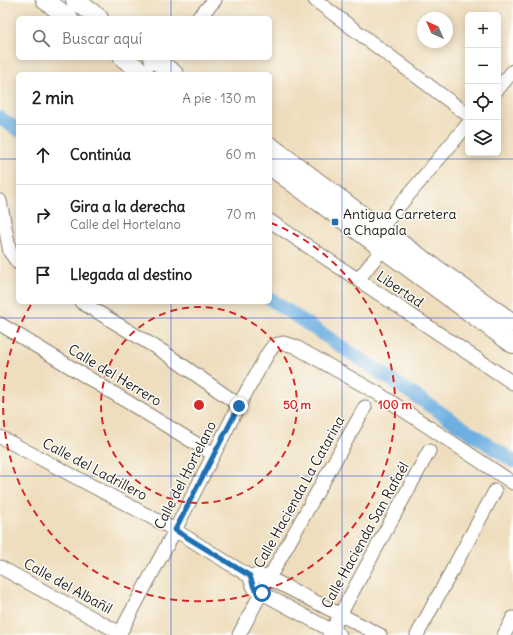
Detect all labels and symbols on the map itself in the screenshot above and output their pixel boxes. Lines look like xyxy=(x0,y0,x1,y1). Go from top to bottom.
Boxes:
north arrow xyxy=(417,12,453,48)
place label: Antigua Carretera a Chapala xyxy=(343,205,456,239)
marker: Antigua Carretera a Chapala xyxy=(330,217,340,227)
street label: Libertad xyxy=(373,267,427,311)
street label: Calle del Herrero xyxy=(65,340,165,410)
route end xyxy=(230,397,248,415)
text: 50 m xyxy=(283,397,312,412)
text: 100 m xyxy=(378,397,412,412)
centre of rings xyxy=(192,398,206,412)
street label: Calle Hacienda La Catarina xyxy=(250,413,348,571)
street label: Calle del Hortelano xyxy=(150,418,220,532)
street label: Calle del Ladrillero xyxy=(39,434,151,504)
street label: Calle Hacienda San Rafaél xyxy=(317,459,413,611)
street label: Calle del Albañil xyxy=(20,554,116,618)
route start xyxy=(253,584,271,602)

